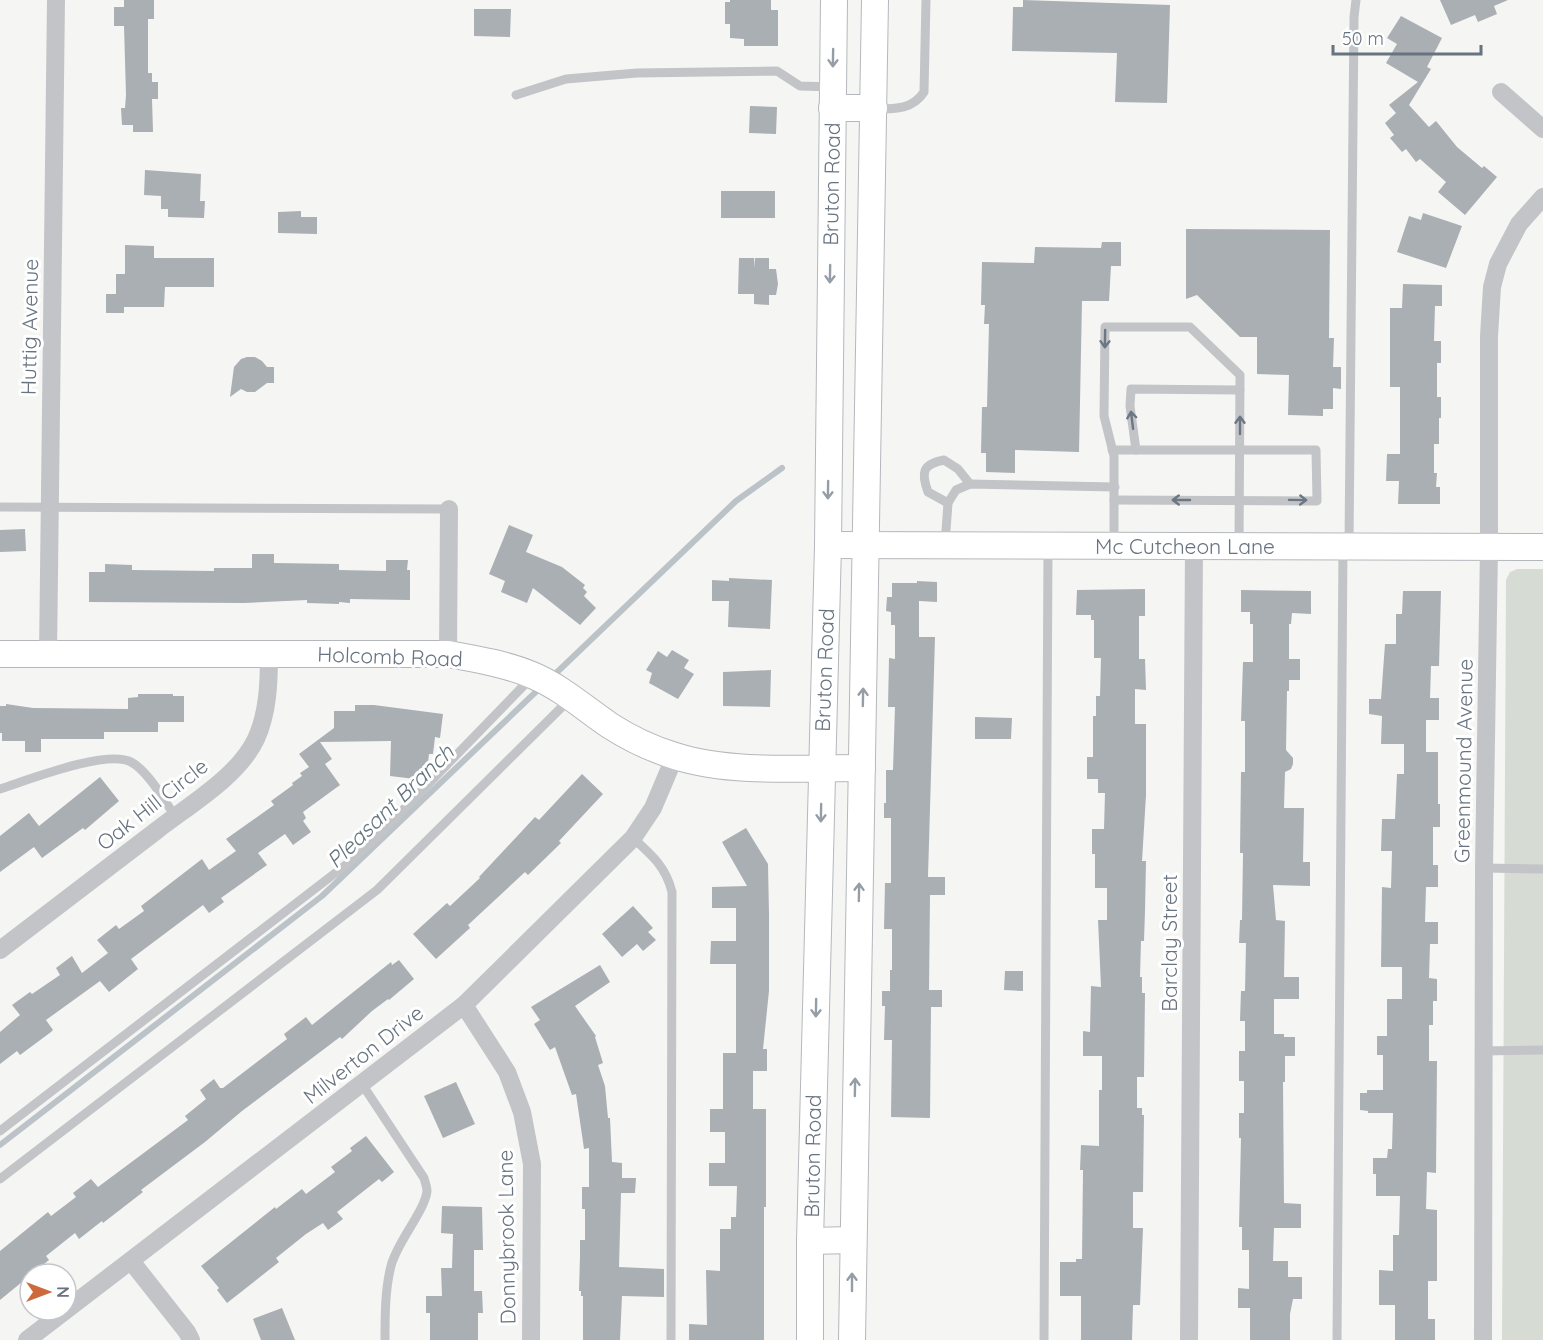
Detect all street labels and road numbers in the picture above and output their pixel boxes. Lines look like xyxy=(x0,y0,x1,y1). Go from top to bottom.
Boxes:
street label: Bruton Road xyxy=(817,122,845,246)
street label: Huttig Avenue xyxy=(15,259,43,395)
street label: Mc Cutcheon Lane xyxy=(1095,533,1275,559)
street label: Bruton Road xyxy=(809,608,839,732)
street label: Holcomb Road xyxy=(317,640,463,672)
street label: Greenmound Avenue xyxy=(1448,659,1478,863)
street label: Oak Hill Circle xyxy=(91,753,213,855)
street label: Barclay Street xyxy=(1156,874,1182,1012)
street label: Milverton Drive xyxy=(298,999,428,1109)
street label: Bruton Road xyxy=(798,1094,826,1218)
street label: Donnybrook Lane xyxy=(491,1149,521,1325)

